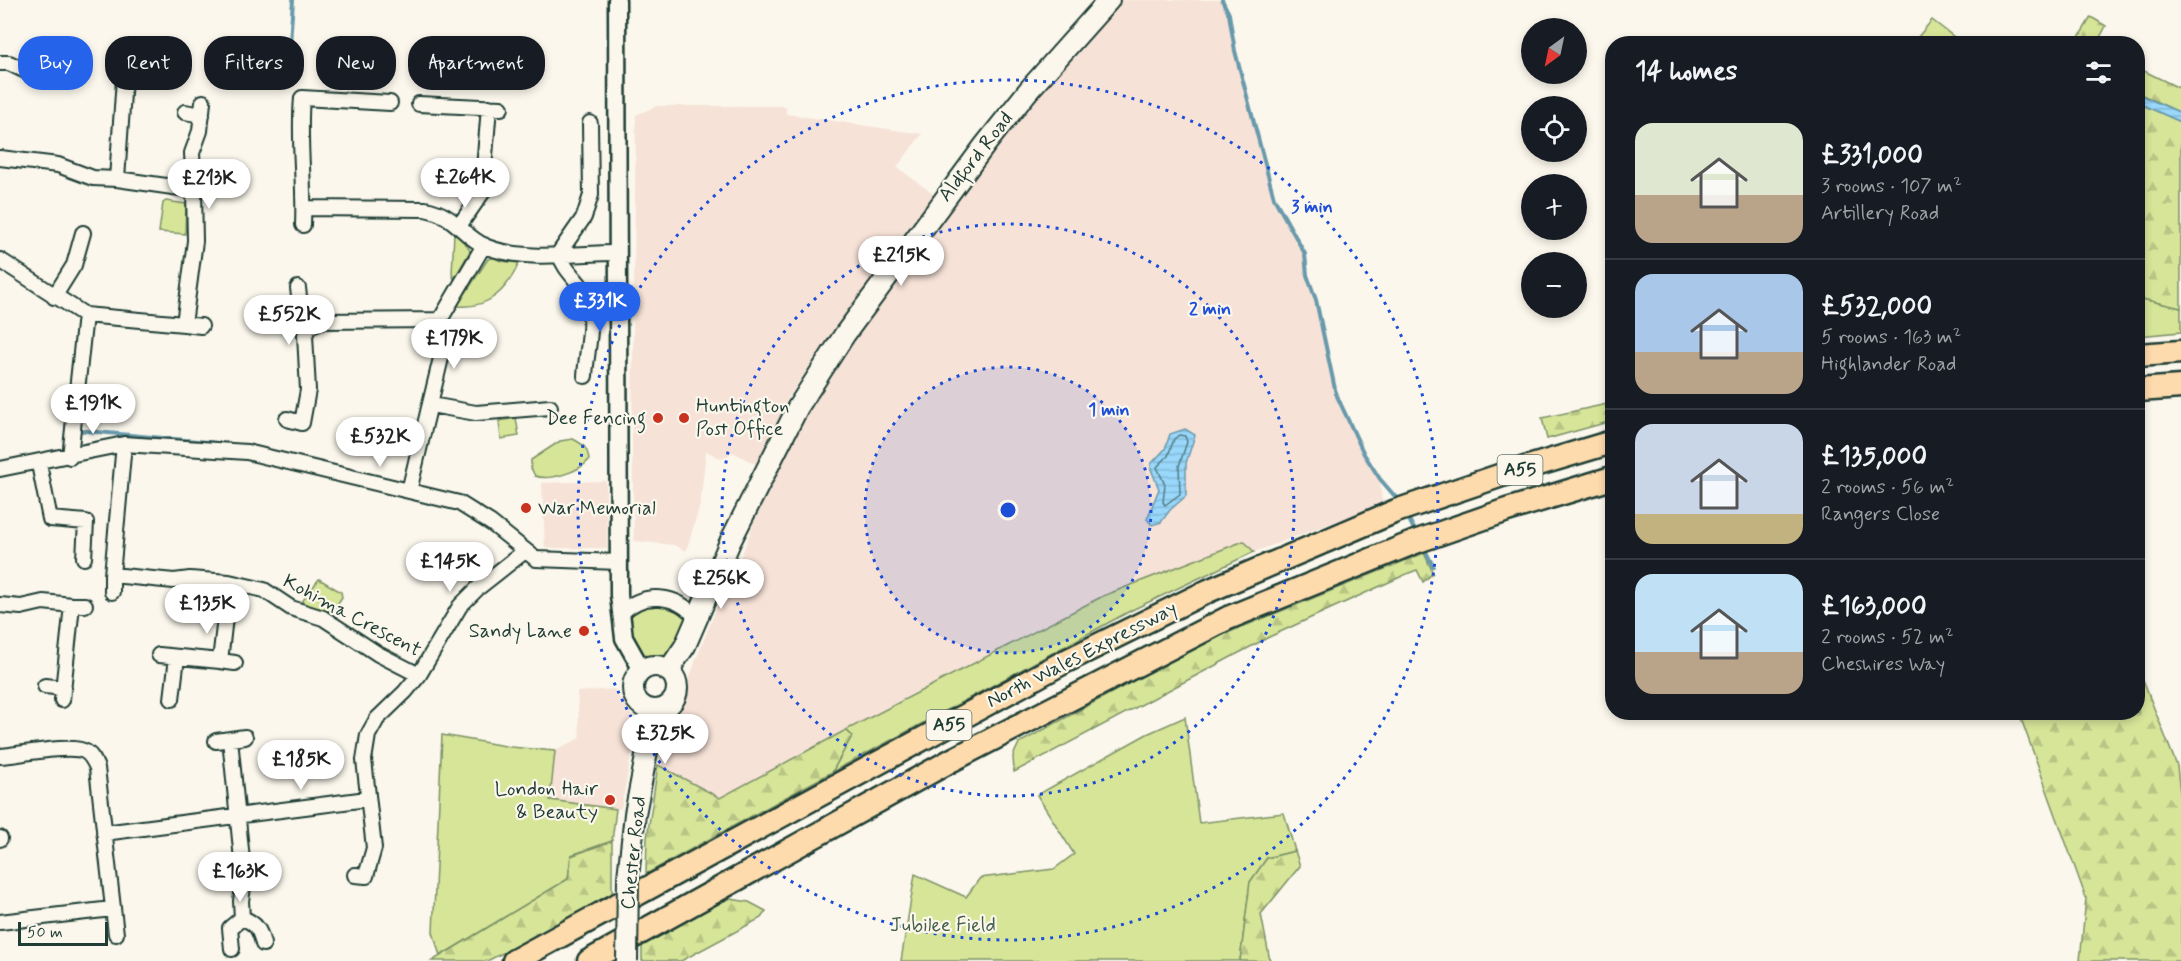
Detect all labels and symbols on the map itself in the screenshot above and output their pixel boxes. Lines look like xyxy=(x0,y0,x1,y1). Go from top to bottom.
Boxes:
north arrow xyxy=(1521,18,1587,84)
street label: Aldford Road xyxy=(932,106,1021,209)
pin: £264K xyxy=(423,158,507,209)
pin: £213K xyxy=(167,159,251,210)
text: 3 min xyxy=(1291,195,1333,219)
pin: £215K xyxy=(859,236,943,287)
pin: £331K xyxy=(558,282,642,333)
pin: £552K xyxy=(247,295,331,346)
text: 2 min xyxy=(1189,297,1231,321)
pin: £179K xyxy=(412,319,496,370)
pin: £191K xyxy=(51,384,135,435)
place label: Huntington Post Office xyxy=(696,393,789,443)
text: 1 min xyxy=(1088,398,1130,422)
place label: Dee Fencing xyxy=(546,405,646,434)
marker: Dee Fencing xyxy=(651,411,665,425)
marker: Huntington Post Office xyxy=(677,411,691,425)
pin: £532K xyxy=(338,417,422,468)
road number: A55 xyxy=(1498,455,1543,485)
place label: War Memorial xyxy=(538,495,656,522)
centre of rings xyxy=(998,500,1018,520)
marker: War Memorial xyxy=(519,501,533,515)
pin: £145K xyxy=(408,542,492,593)
pin: £256K xyxy=(679,559,763,610)
street label: Kohima Crescent xyxy=(278,568,426,664)
pin: £135K xyxy=(165,584,249,635)
street label: North Wales Expressway xyxy=(982,595,1182,715)
place label: Sandy Lane xyxy=(469,618,572,645)
marker: Sandy Lane xyxy=(577,624,591,638)
road number: A55 xyxy=(926,710,972,740)
pin: £325K xyxy=(623,714,707,765)
pin: £185K xyxy=(259,740,343,791)
place label: London Hair & Beauty xyxy=(495,776,599,826)
marker: London Hair & Beauty xyxy=(603,793,617,807)
street label: Chester Road xyxy=(615,795,653,911)
pin: £163K xyxy=(198,852,282,903)
park label: Jubilee Field xyxy=(890,912,996,939)
scale bar xyxy=(18,919,108,946)

